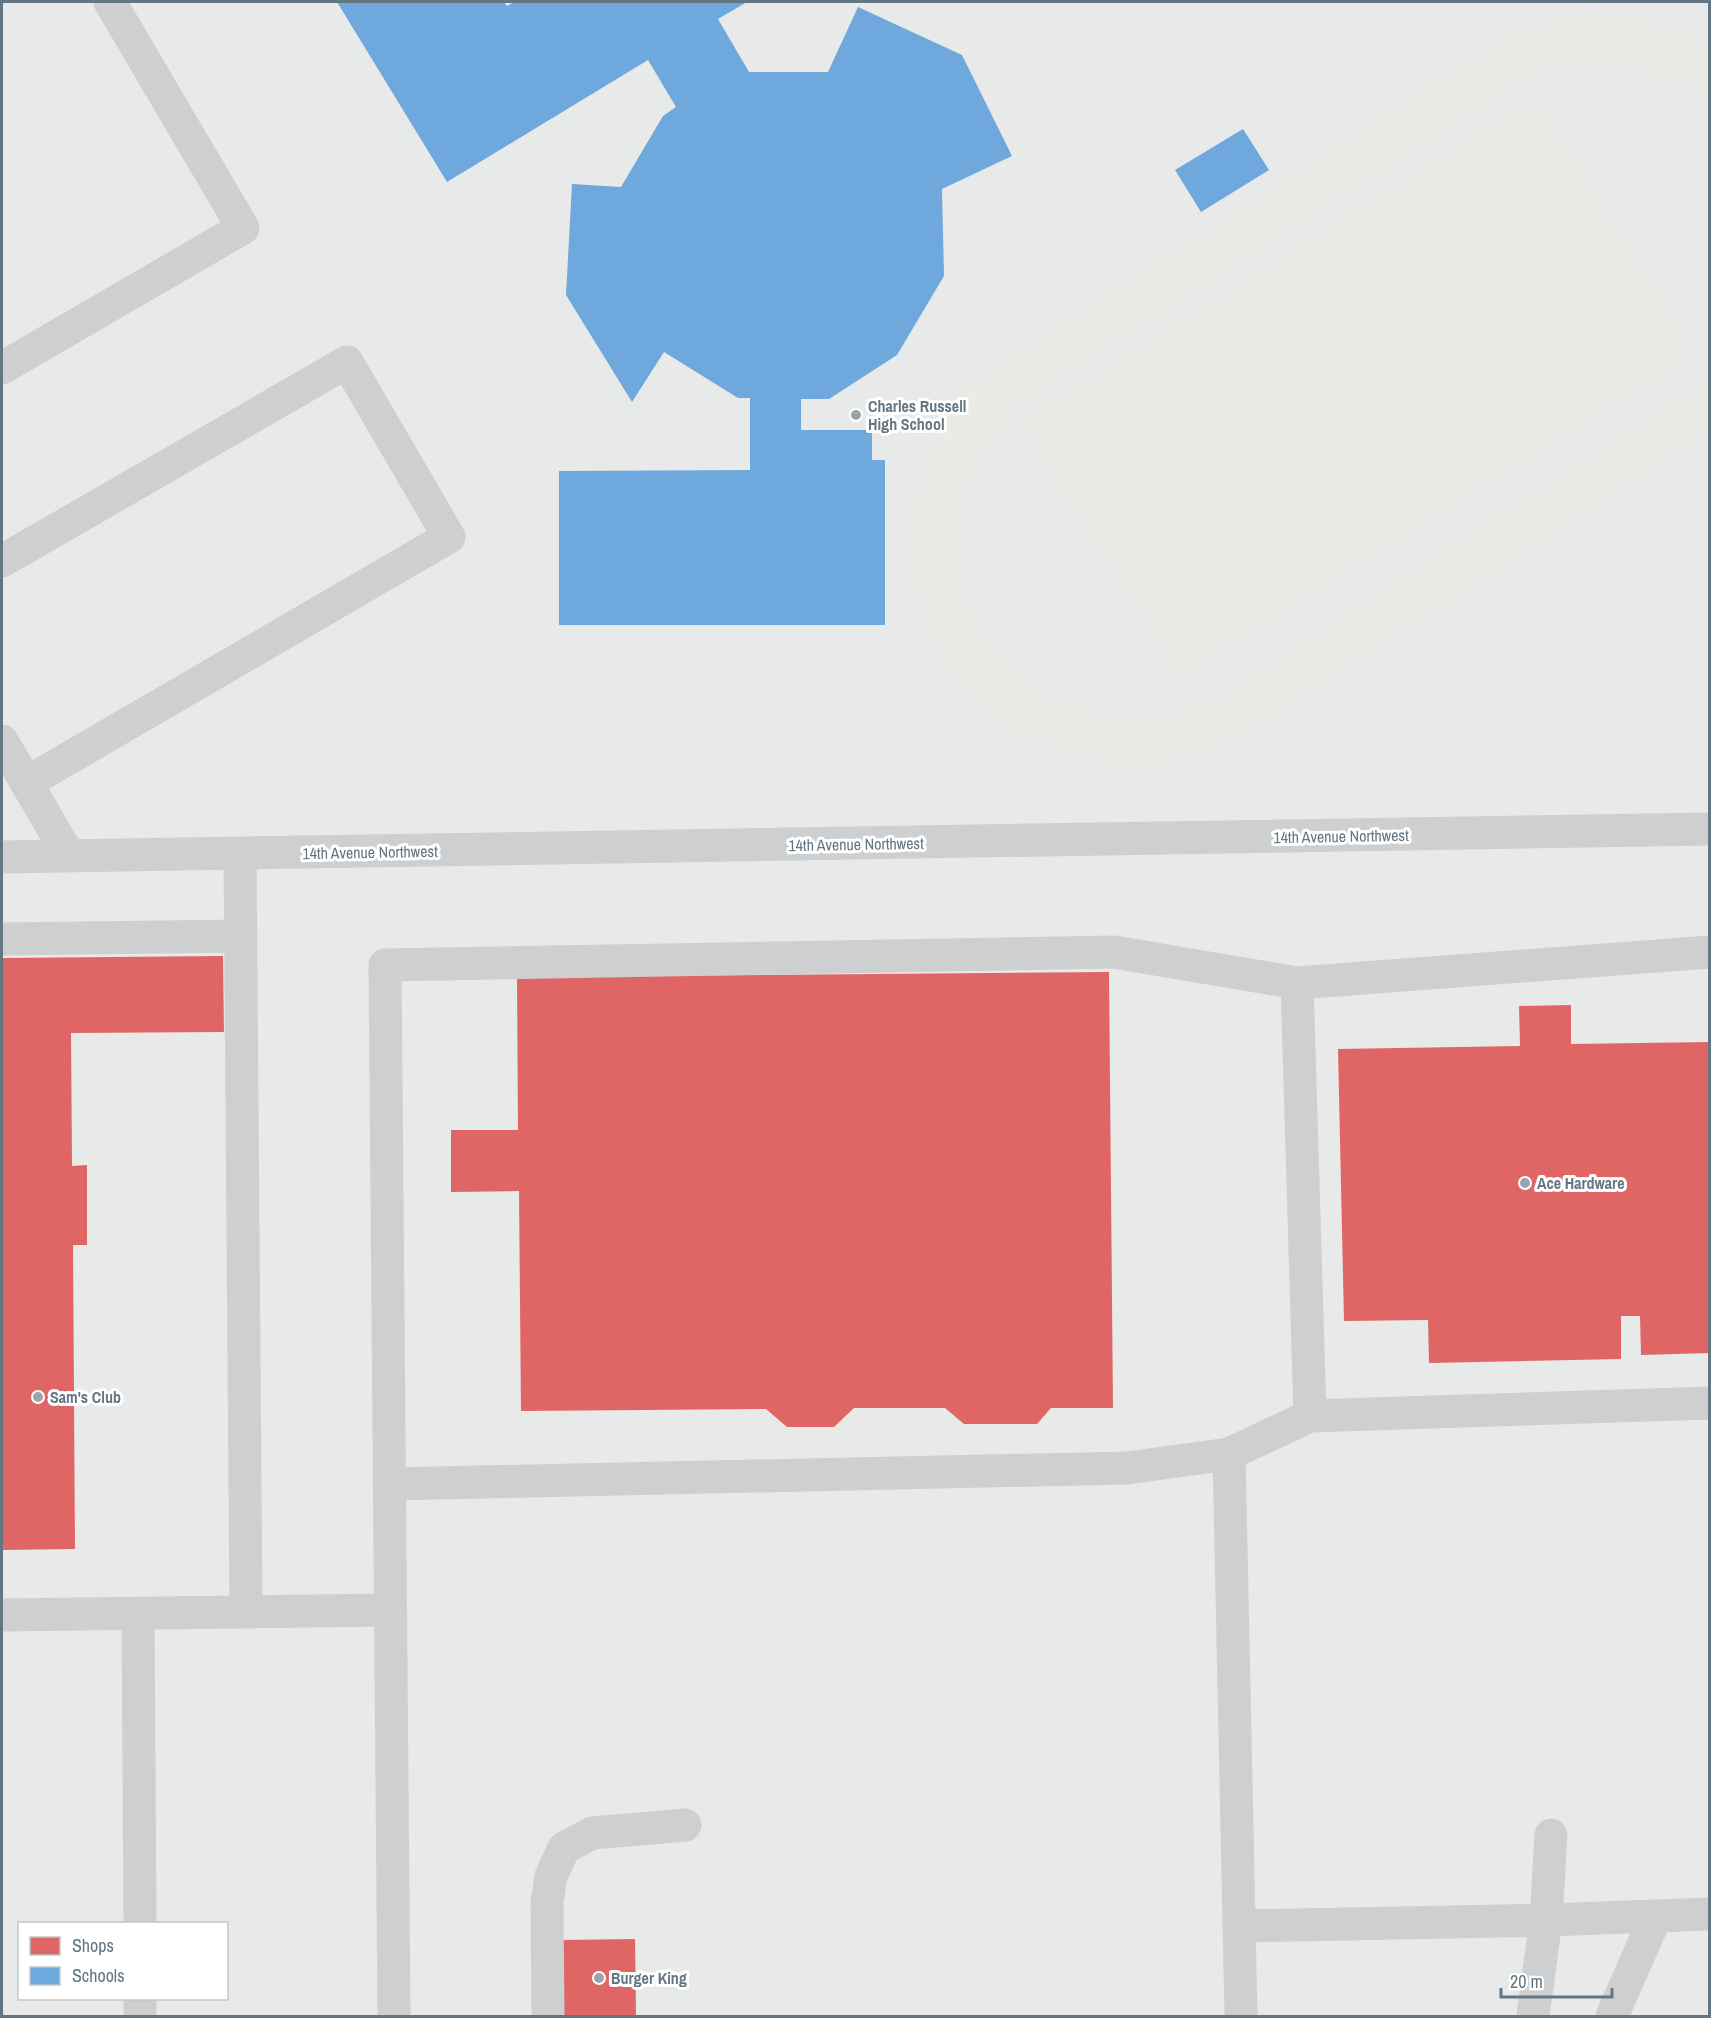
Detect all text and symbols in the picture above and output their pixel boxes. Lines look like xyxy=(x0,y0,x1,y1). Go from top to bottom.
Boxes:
place label: Charles Russell High School xyxy=(868,395,966,435)
marker: Charles Russell High School xyxy=(849,408,863,422)
street label: 14th Avenue Northwest xyxy=(1273,824,1409,848)
street label: 14th Avenue Northwest xyxy=(788,832,924,856)
street label: 14th Avenue Northwest xyxy=(302,840,438,864)
place label: Ace Hardware xyxy=(1537,1172,1625,1194)
marker: Ace Hardware xyxy=(1518,1176,1532,1190)
place label: Sam's Club xyxy=(50,1386,121,1408)
marker: Sam's Club xyxy=(31,1390,45,1404)
legend xyxy=(18,1922,228,2000)
text: Shops xyxy=(72,1933,114,1958)
scale bar xyxy=(1501,1961,1612,1999)
text: Schools xyxy=(72,1963,125,1988)
place label: Burger King xyxy=(611,1967,687,1989)
text: 20 m xyxy=(1510,1969,1543,1994)
marker: Burger King xyxy=(592,1971,606,1985)

